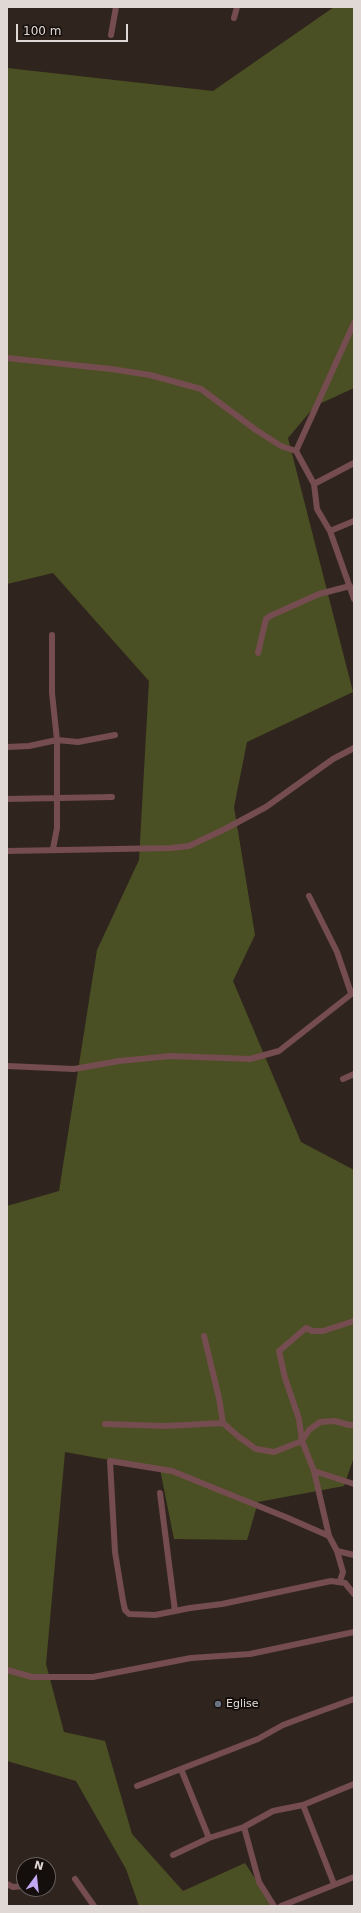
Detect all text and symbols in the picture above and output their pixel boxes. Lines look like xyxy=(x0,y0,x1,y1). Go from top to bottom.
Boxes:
scale bar xyxy=(18,16,130,42)
text: 100 m xyxy=(23,24,61,38)
place label: Eglise xyxy=(226,1697,259,1711)
marker: Eglise xyxy=(213,1699,223,1709)
north arrow xyxy=(16,1857,56,1897)
text: N xyxy=(33,1858,45,1873)

